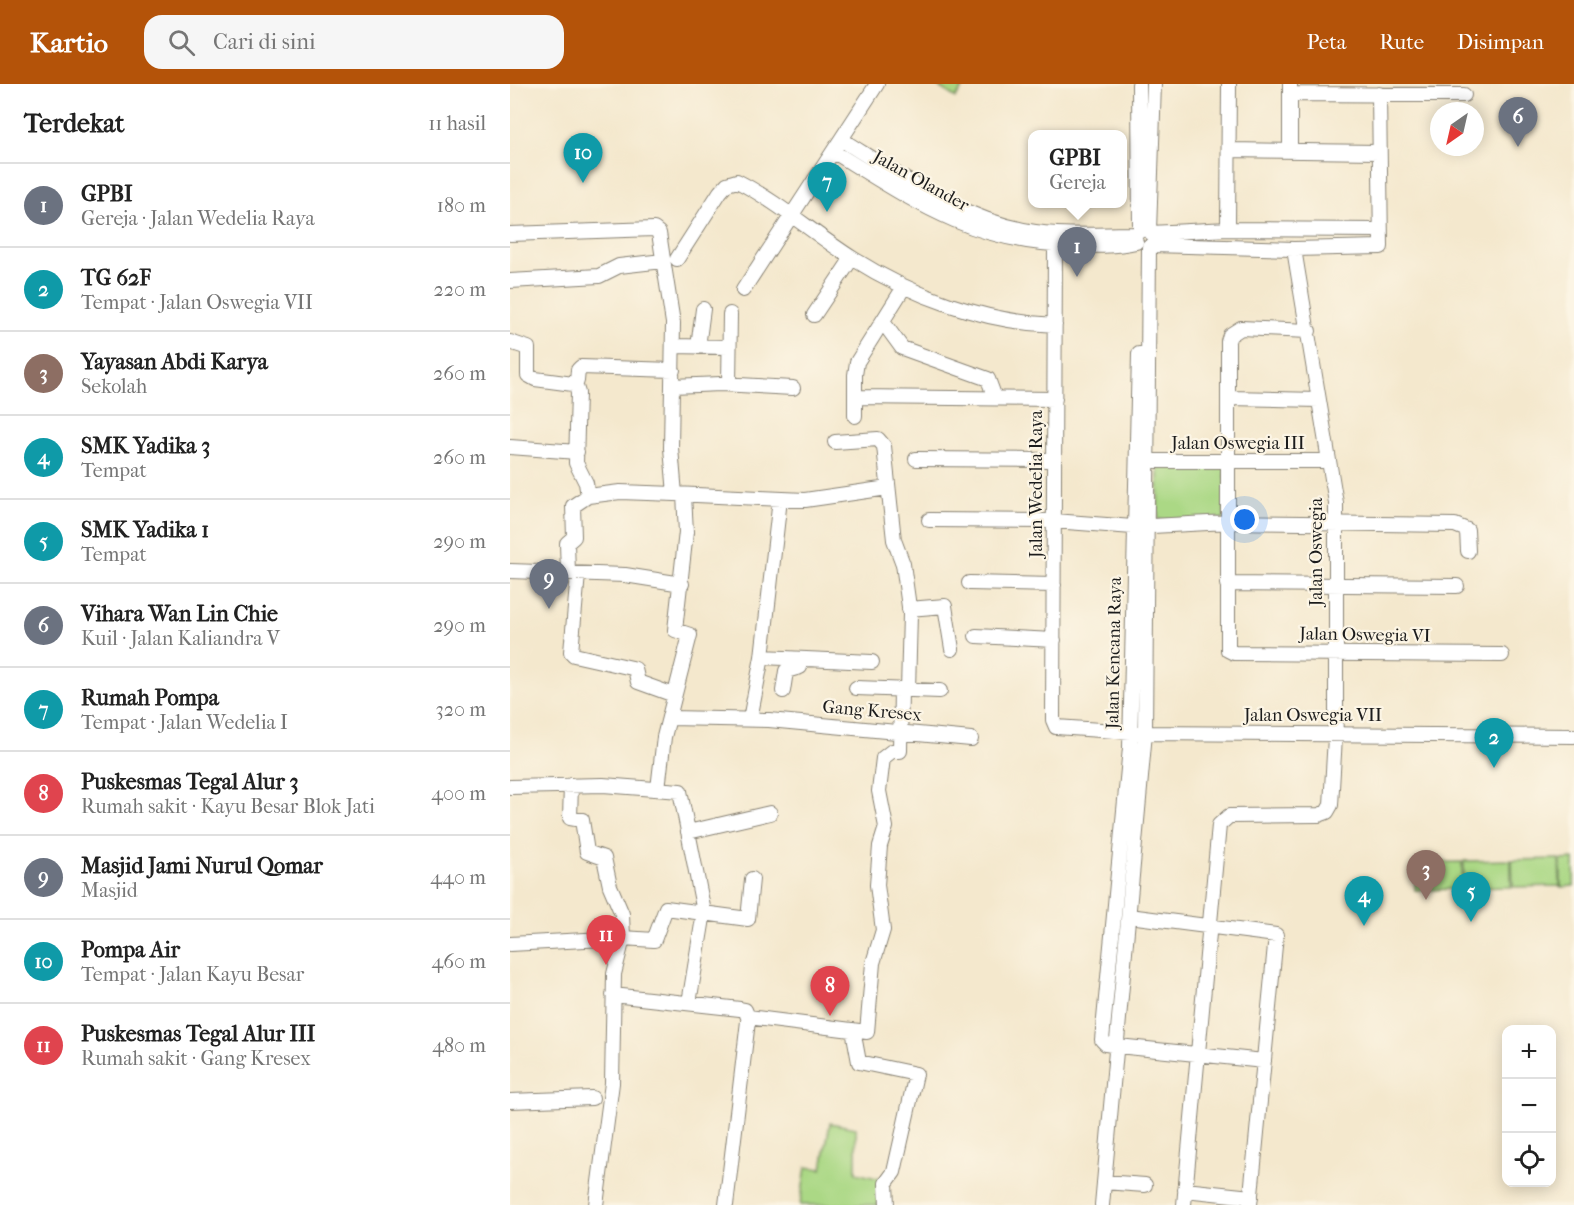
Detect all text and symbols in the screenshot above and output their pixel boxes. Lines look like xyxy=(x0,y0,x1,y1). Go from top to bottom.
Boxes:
search box xyxy=(144,15,564,69)
text: Kartio xyxy=(30,26,108,59)
icon: search xyxy=(165,26,198,59)
text: Cari di sini xyxy=(213,29,316,55)
text: Peta xyxy=(1307,30,1346,54)
text: Rute xyxy=(1379,30,1424,54)
text: Disimpan xyxy=(1457,30,1544,54)
pin: 6 xyxy=(1498,98,1538,147)
north arrow xyxy=(1430,102,1484,156)
text: Terdekat xyxy=(24,108,125,139)
text: 11 hasil xyxy=(428,112,486,135)
popup xyxy=(1028,130,1127,208)
pin: 10 xyxy=(564,134,602,183)
street label: Jalan Olander xyxy=(868,145,973,216)
text: GPBI xyxy=(1049,145,1101,171)
pin: 7 xyxy=(808,162,846,212)
text: Gereja xyxy=(1049,171,1106,194)
text: GPBI xyxy=(81,181,133,207)
text: 1 xyxy=(40,194,47,217)
text: 180 m xyxy=(437,194,486,217)
text: Gereja · Jalan Wedelia Raya xyxy=(81,207,315,230)
pin: 1 xyxy=(1058,228,1096,277)
text: TG 62F xyxy=(81,265,151,291)
text: 2 xyxy=(38,278,49,301)
text: 220 m xyxy=(433,278,486,301)
text: Tempat · Jalan Oswegia VII xyxy=(81,291,313,314)
text: Yayasan Abdi Karya xyxy=(81,349,268,375)
text: 3 xyxy=(39,362,48,385)
text: 260 m xyxy=(433,362,486,385)
text: Sekolah xyxy=(81,375,147,398)
street label: Jalan Wedelia Raya xyxy=(1026,409,1047,560)
text: SMK Yadika 3 xyxy=(81,433,210,459)
street label: Jalan Oswegia III xyxy=(1169,433,1305,454)
text: 4 xyxy=(38,446,49,469)
text: 260 m xyxy=(433,446,486,469)
text: Tempat xyxy=(81,459,147,482)
street label: Jalan Oswegia xyxy=(1306,497,1327,608)
your location xyxy=(1230,505,1259,534)
text: SMK Yadika 1 xyxy=(81,517,209,543)
text: 5 xyxy=(39,530,48,553)
text: 290 m xyxy=(433,530,486,553)
text: Tempat xyxy=(81,543,147,566)
pin: 9 xyxy=(530,560,568,609)
street label: Jalan Kencana Raya xyxy=(1102,576,1126,731)
text: Vihara Wan Lin Chie xyxy=(81,601,278,627)
text: 6 xyxy=(38,614,49,637)
text: 290 m xyxy=(433,614,486,637)
street label: Jalan Oswegia VI xyxy=(1297,623,1431,647)
text: Kuil · Jalan Kaliandra V xyxy=(81,627,280,650)
text: Rumah Pompa xyxy=(81,685,219,711)
street label: Gang Kresex xyxy=(822,696,923,726)
text: 7 xyxy=(39,698,48,721)
text: 320 m xyxy=(436,698,486,721)
street label: Jalan Oswegia VII xyxy=(1242,705,1382,726)
text: Tempat · Jalan Wedelia I xyxy=(81,711,288,734)
pin: 2 xyxy=(1474,718,1514,768)
text: Puskesmas Tegal Alur 3 xyxy=(81,769,299,795)
text: 8 xyxy=(38,782,49,805)
text: 400 m xyxy=(431,782,486,805)
text: Rumah sakit · Kayu Besar Blok Jati xyxy=(81,795,375,818)
pin: 3 xyxy=(1406,850,1446,900)
text: Masjid Jami Nurul Qomar xyxy=(81,853,323,879)
text: 9 xyxy=(38,866,49,889)
text: 440 m xyxy=(430,866,486,889)
pin: 5 xyxy=(1452,872,1490,922)
pin: 4 xyxy=(1344,876,1384,926)
text: Masjid xyxy=(81,879,138,902)
pin: 11 xyxy=(586,916,626,965)
text: Pompa Air xyxy=(81,937,180,963)
text: 10 xyxy=(34,950,53,973)
text: 460 m xyxy=(431,950,486,973)
text: Tempat · Jalan Kayu Besar xyxy=(81,963,304,986)
pin: 8 xyxy=(810,966,850,1016)
text: Puskesmas Tegal Alur III xyxy=(81,1021,315,1047)
map controls xyxy=(1502,1025,1556,1187)
button: + xyxy=(1502,1025,1556,1079)
text: 11 xyxy=(36,1034,51,1057)
text: 480 m xyxy=(432,1034,486,1057)
text: Rumah sakit · Gang Kresex xyxy=(81,1047,311,1070)
button: − xyxy=(1502,1079,1556,1133)
button: locate xyxy=(1502,1133,1556,1187)

